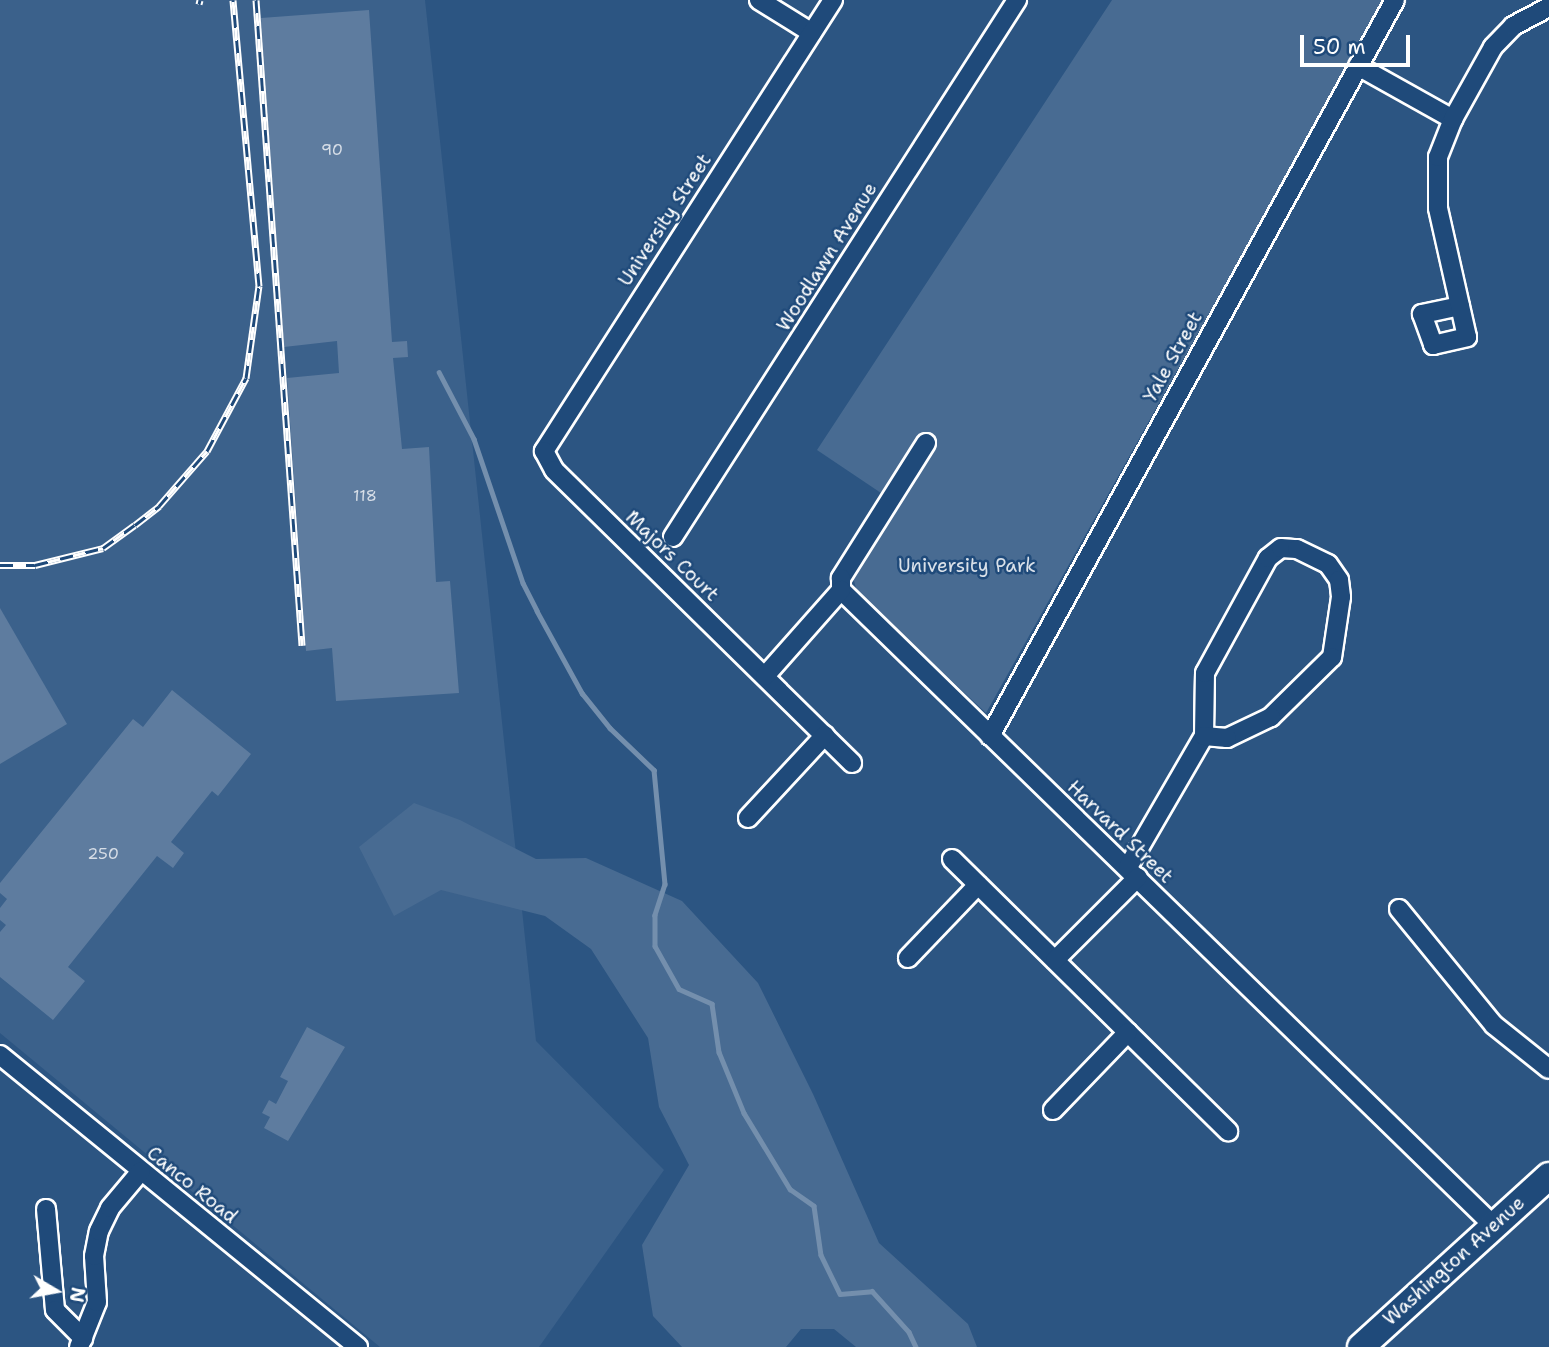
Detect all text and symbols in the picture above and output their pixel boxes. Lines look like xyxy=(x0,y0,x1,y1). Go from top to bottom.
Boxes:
scale bar xyxy=(1304,21,1414,65)
text: 50 m xyxy=(1313,33,1366,61)
house number: 90 xyxy=(321,140,343,160)
street label: University Street xyxy=(614,150,716,290)
street label: Woodlawn Avenue xyxy=(772,178,882,336)
street label: Yale Street xyxy=(1139,308,1207,406)
house number: 118 xyxy=(353,486,377,506)
street label: Majors Court xyxy=(621,506,723,606)
park label: University Park xyxy=(898,555,1036,577)
street label: Harvard Street xyxy=(1062,776,1178,888)
house number: 250 xyxy=(87,844,119,864)
street label: Canco Road xyxy=(142,1142,242,1228)
street label: Washington Avenue xyxy=(1379,1192,1529,1330)
north arrow xyxy=(21,1256,91,1326)
text: N xyxy=(64,1285,91,1304)

